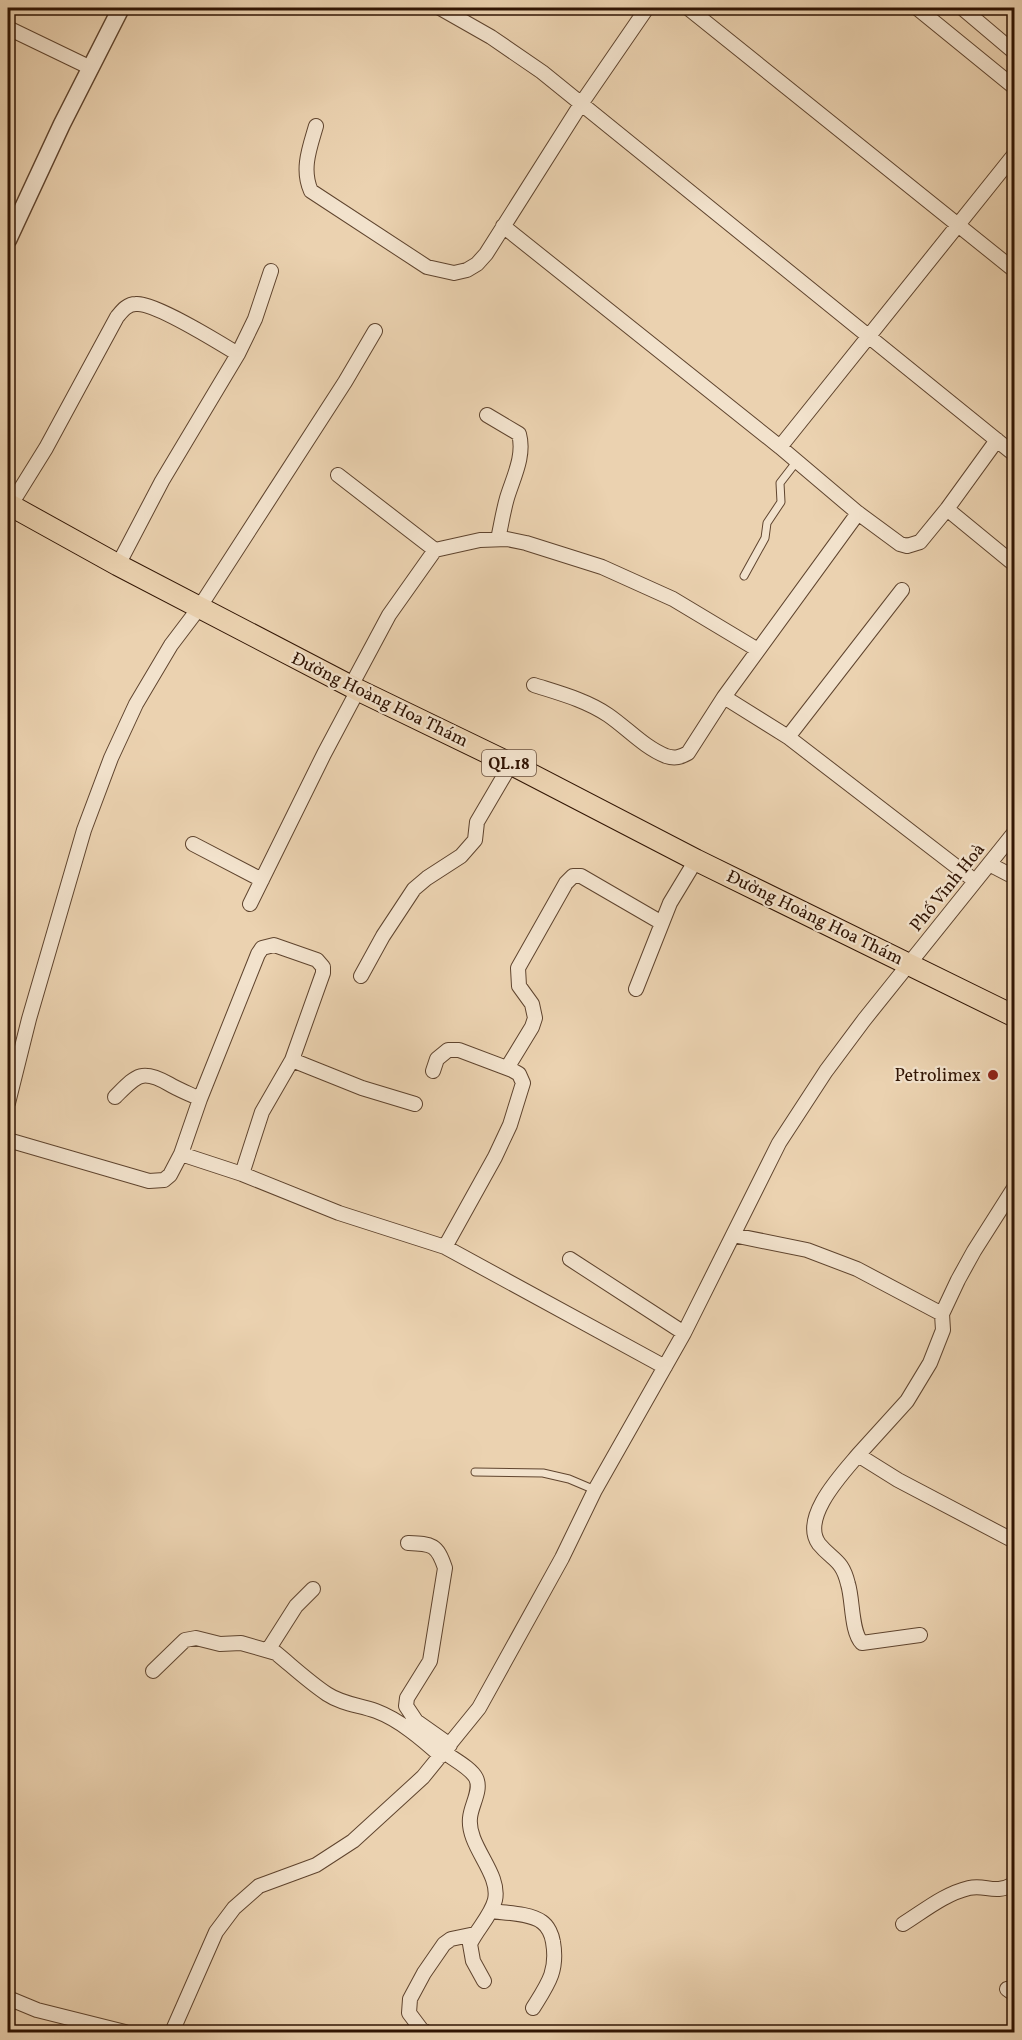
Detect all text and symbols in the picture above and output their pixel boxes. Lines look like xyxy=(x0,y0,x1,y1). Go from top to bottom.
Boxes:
street label: Đường Hoàng Hoa Thám xyxy=(287,647,472,754)
road number: QL.18 xyxy=(482,750,536,776)
street label: Phố Vĩnh Hoà xyxy=(905,838,992,938)
street label: Đường Hoàng Hoa Thám xyxy=(722,865,907,972)
place label: Petrolimex xyxy=(894,1064,981,1089)
marker: Petrolimex xyxy=(986,1068,1000,1082)

